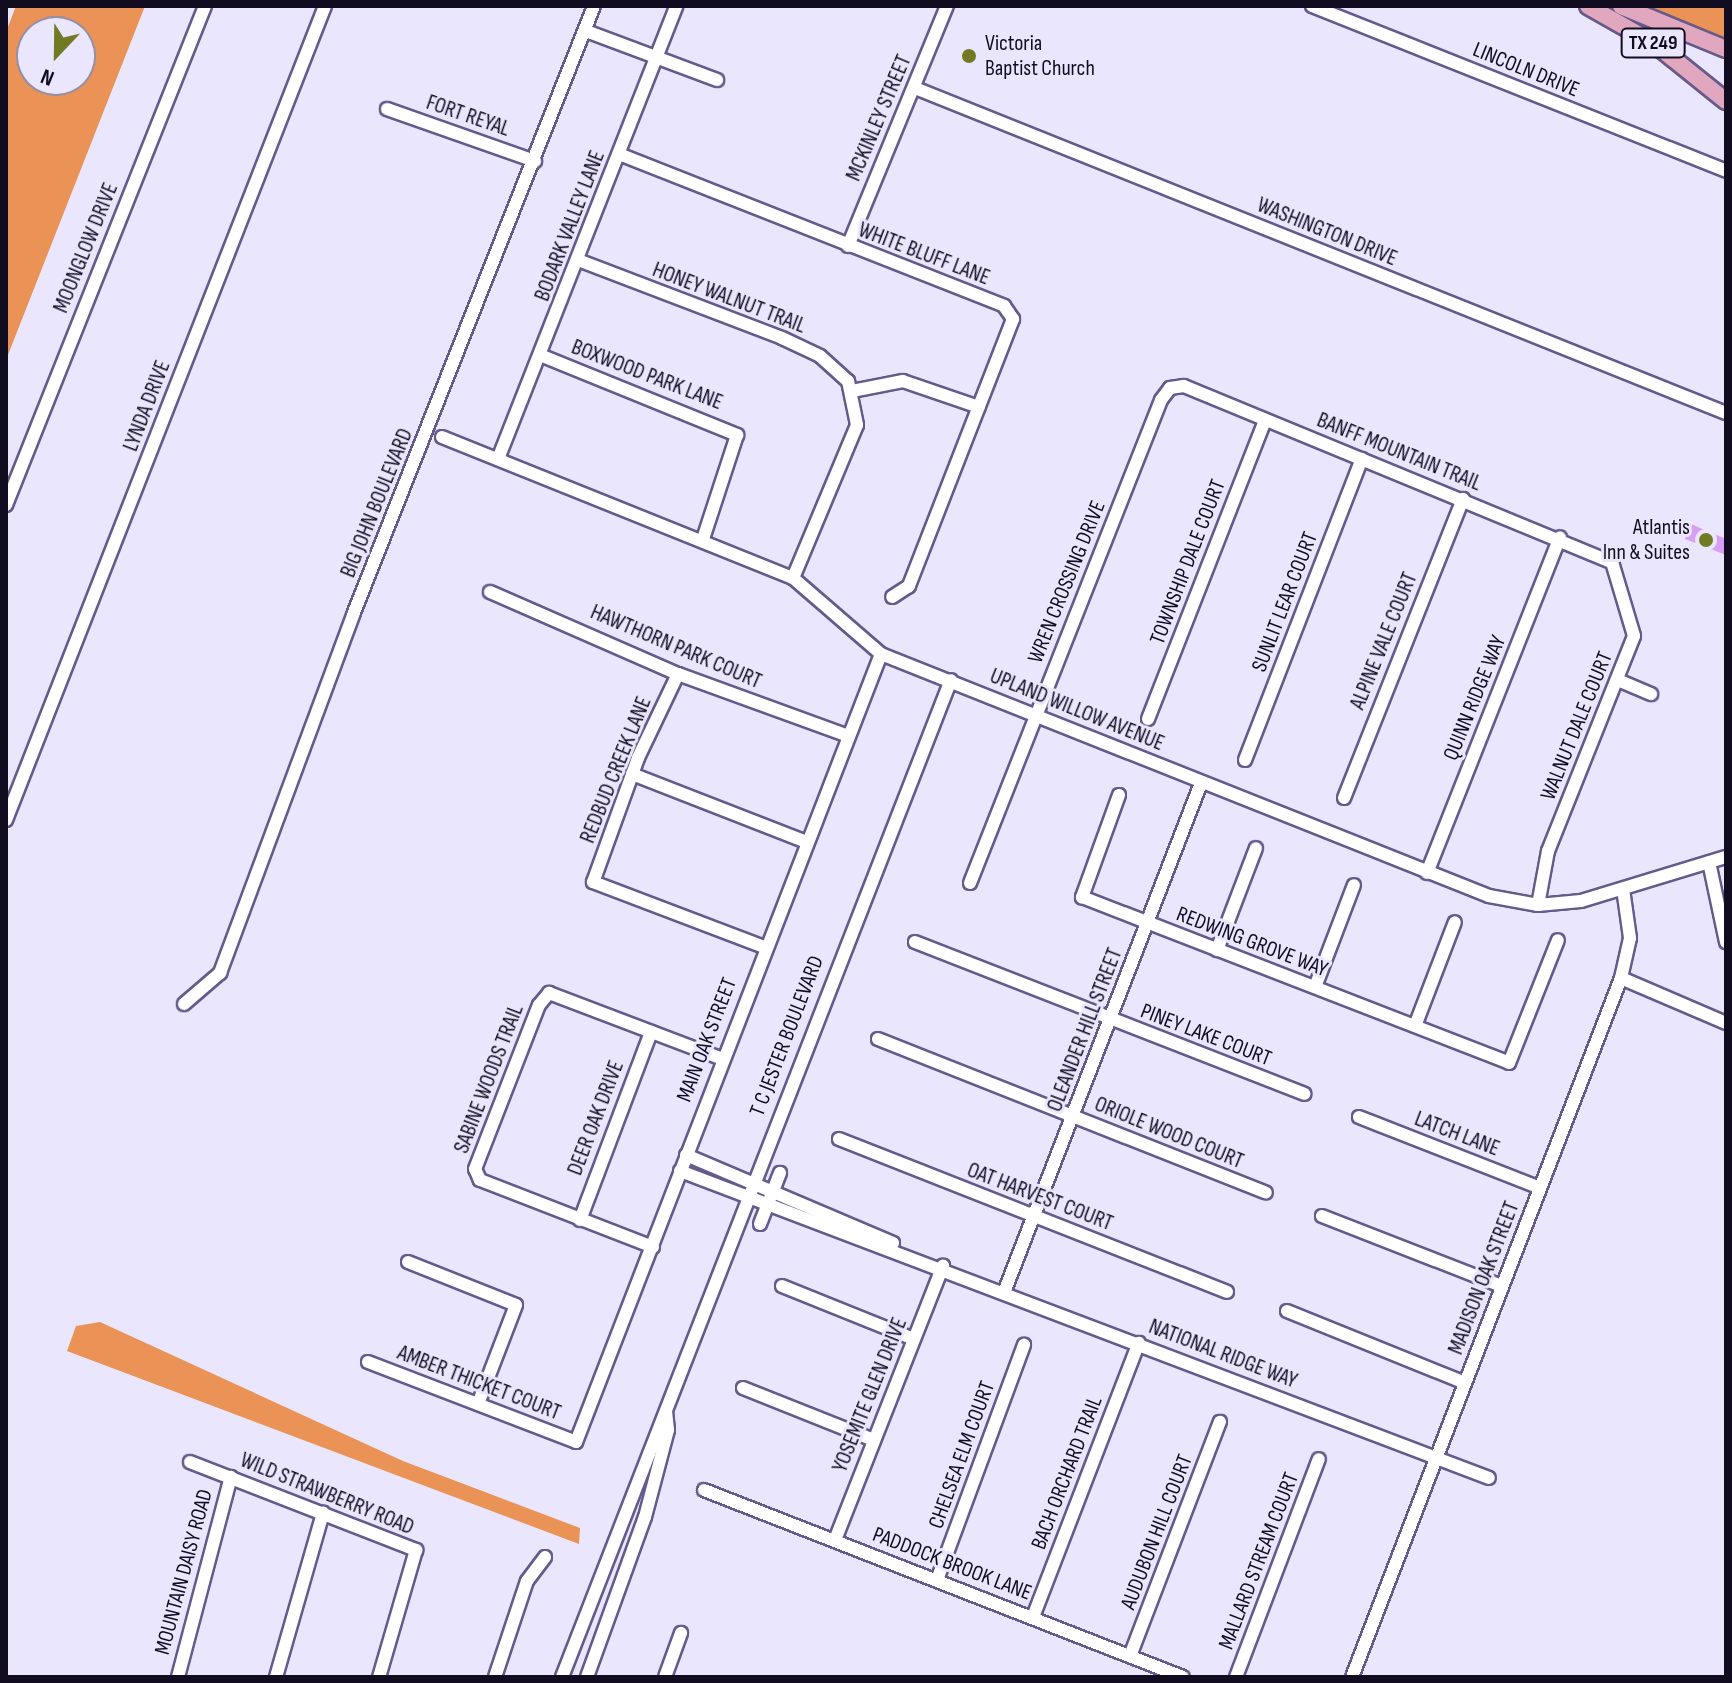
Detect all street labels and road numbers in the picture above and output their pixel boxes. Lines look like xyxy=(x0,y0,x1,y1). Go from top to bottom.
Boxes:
road number: TX 249 xyxy=(1619,27,1687,59)
street label: LINCOLN DRIVE xyxy=(1469,37,1583,103)
street label: MCKINLEY STREET xyxy=(841,51,917,185)
street label: FORT REYAL xyxy=(423,89,513,143)
street label: BODARK VALLEY LANE xyxy=(529,147,611,305)
street label: MOONGLOW DRIVE xyxy=(48,179,124,317)
street label: WASHINGTON DRIVE xyxy=(1253,192,1401,272)
street label: WHITE BLUFF LANE xyxy=(854,217,994,291)
street label: HONEY WALNUT TRAIL xyxy=(649,257,809,339)
street label: BOXWOOD PARK LANE xyxy=(568,334,726,416)
street label: LYNDA DRIVE xyxy=(118,357,176,455)
street label: BANFF MOUNTAIN TRAIL xyxy=(1313,407,1485,497)
street label: BIG JOHN BOULEVARD xyxy=(335,425,419,581)
street label: TOWNSHIP DALE COURT xyxy=(1144,476,1232,648)
street label: WREN CROSSING DRIVE xyxy=(1022,497,1112,667)
street label: SUNLIT LEAR COURT xyxy=(1246,528,1324,676)
street label: ALPINE VALE COURT xyxy=(1345,569,1423,713)
street label: HAWTHORN PARK COURT xyxy=(586,599,766,695)
street label: QUINN RIDGE WAY xyxy=(1438,632,1512,764)
street label: WALNUT DALE COURT xyxy=(1535,648,1619,804)
street label: UPLAND WILLOW AVENUE xyxy=(986,663,1168,757)
street label: REDBUD CREEK LANE xyxy=(575,693,657,847)
street label: REDWING GROVE WAY xyxy=(1173,901,1331,983)
street label: OLEANDER HILL STREET xyxy=(1042,945,1128,1115)
street label: T C JESTER BOULEVARD xyxy=(744,952,830,1120)
street label: MAIN OAK STREET xyxy=(671,974,743,1106)
street label: PINEY LAKE COURT xyxy=(1137,998,1275,1072)
street label: SABINE WOODS TRAIL xyxy=(449,1001,529,1157)
street label: DEER OAK DRIVE xyxy=(562,1057,630,1179)
street label: ORIOLE WOOD COURT xyxy=(1091,1091,1247,1175)
street label: LATCH LANE xyxy=(1411,1106,1503,1162)
street label: OAT HARVEST COURT xyxy=(963,1157,1117,1237)
street label: MADISON OAK STREET xyxy=(1443,1198,1525,1358)
street label: YOSEMITE GLEN DRIVE xyxy=(827,1314,913,1476)
street label: NATIONAL RIDGE WAY xyxy=(1145,1314,1301,1394)
street label: AMBER THICKET COURT xyxy=(394,1340,564,1426)
street label: CHELSEA ELM COURT xyxy=(923,1378,1001,1532)
street label: BACH ORCHARD TRAIL xyxy=(1026,1393,1108,1553)
street label: WILD STRAWBERRY ROAD xyxy=(236,1447,418,1541)
street label: AUDUBON HILL COURT xyxy=(1115,1451,1199,1613)
street label: MALLARD STREAM COURT xyxy=(1213,1469,1305,1653)
street label: MOUNTAIN DAISY ROAD xyxy=(149,1486,219,1658)
street label: PADDOCK BROOK LANE xyxy=(869,1522,1035,1606)

